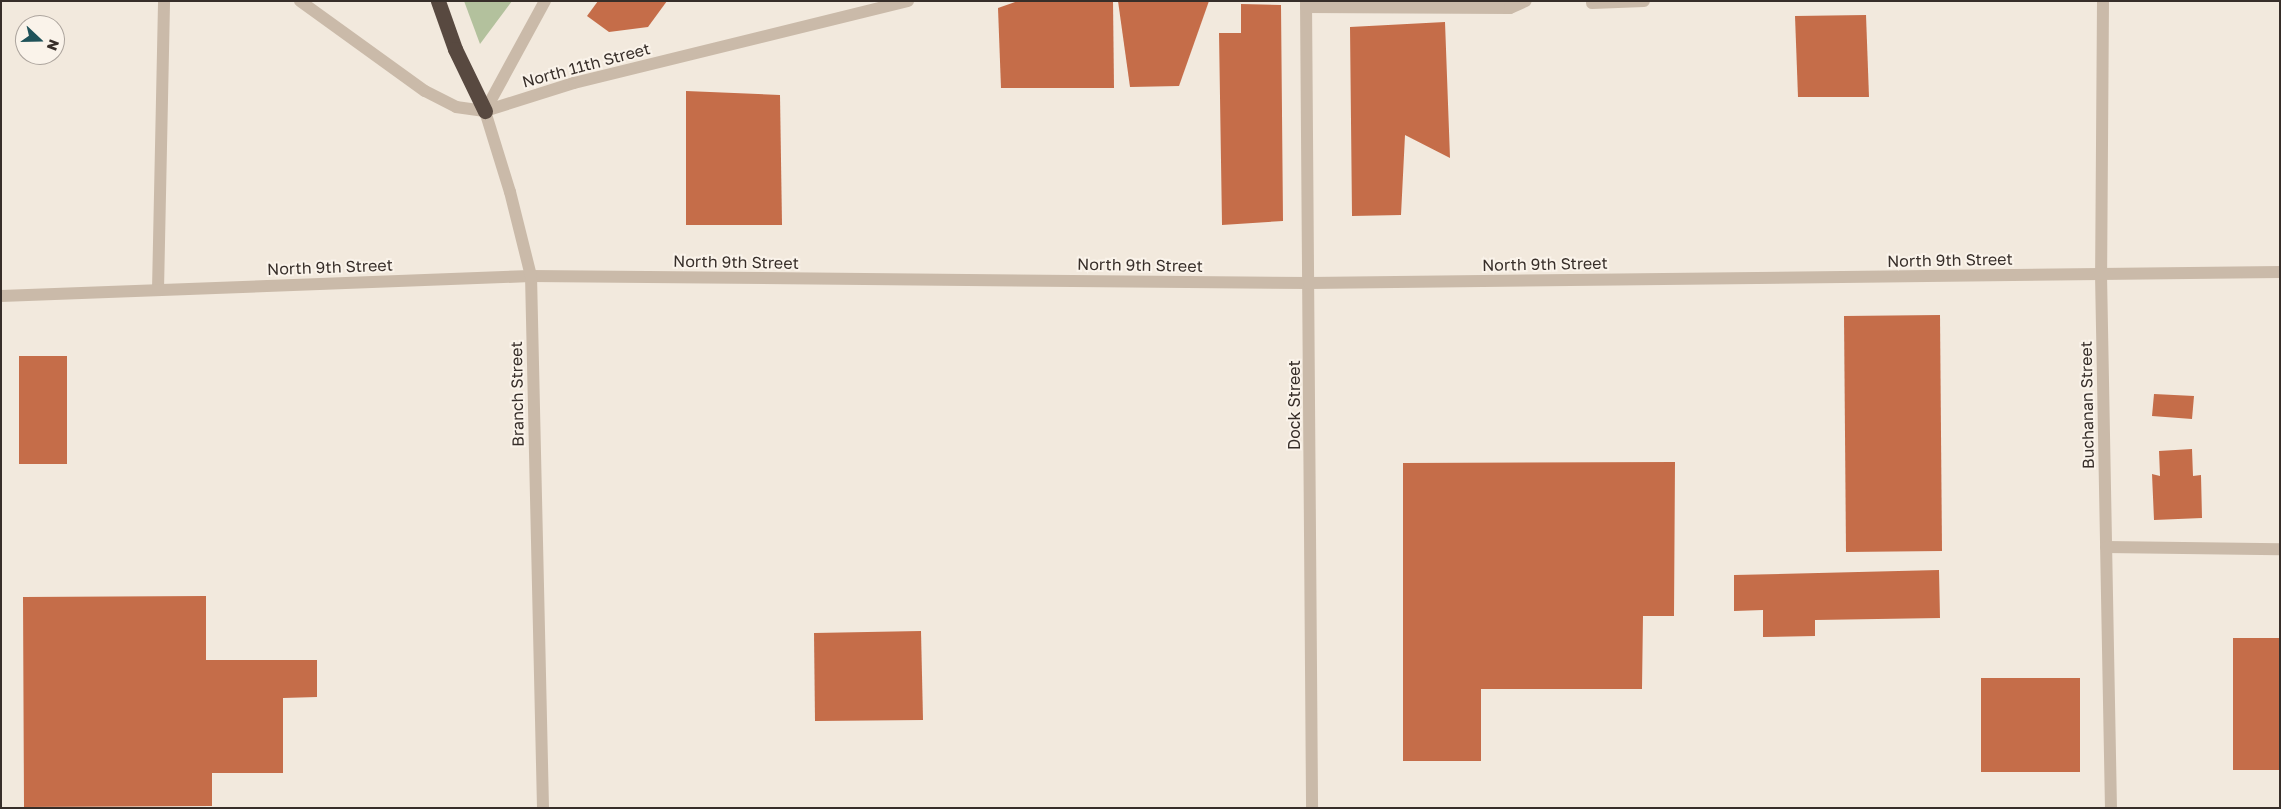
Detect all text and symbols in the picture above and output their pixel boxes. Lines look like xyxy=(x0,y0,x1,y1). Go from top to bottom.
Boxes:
north arrow xyxy=(15,15,65,65)
text: N xyxy=(44,37,63,53)
street label: North 11th Street xyxy=(520,39,652,91)
street label: North 9th Street xyxy=(1887,249,2013,271)
street label: North 9th Street xyxy=(673,251,799,273)
street label: North 9th Street xyxy=(1482,253,1608,275)
street label: North 9th Street xyxy=(1077,254,1203,276)
street label: North 9th Street xyxy=(267,255,393,279)
street label: Branch Street xyxy=(506,341,528,447)
street label: Buchanan Street xyxy=(2076,341,2098,469)
street label: Dock Street xyxy=(1284,360,1304,450)

